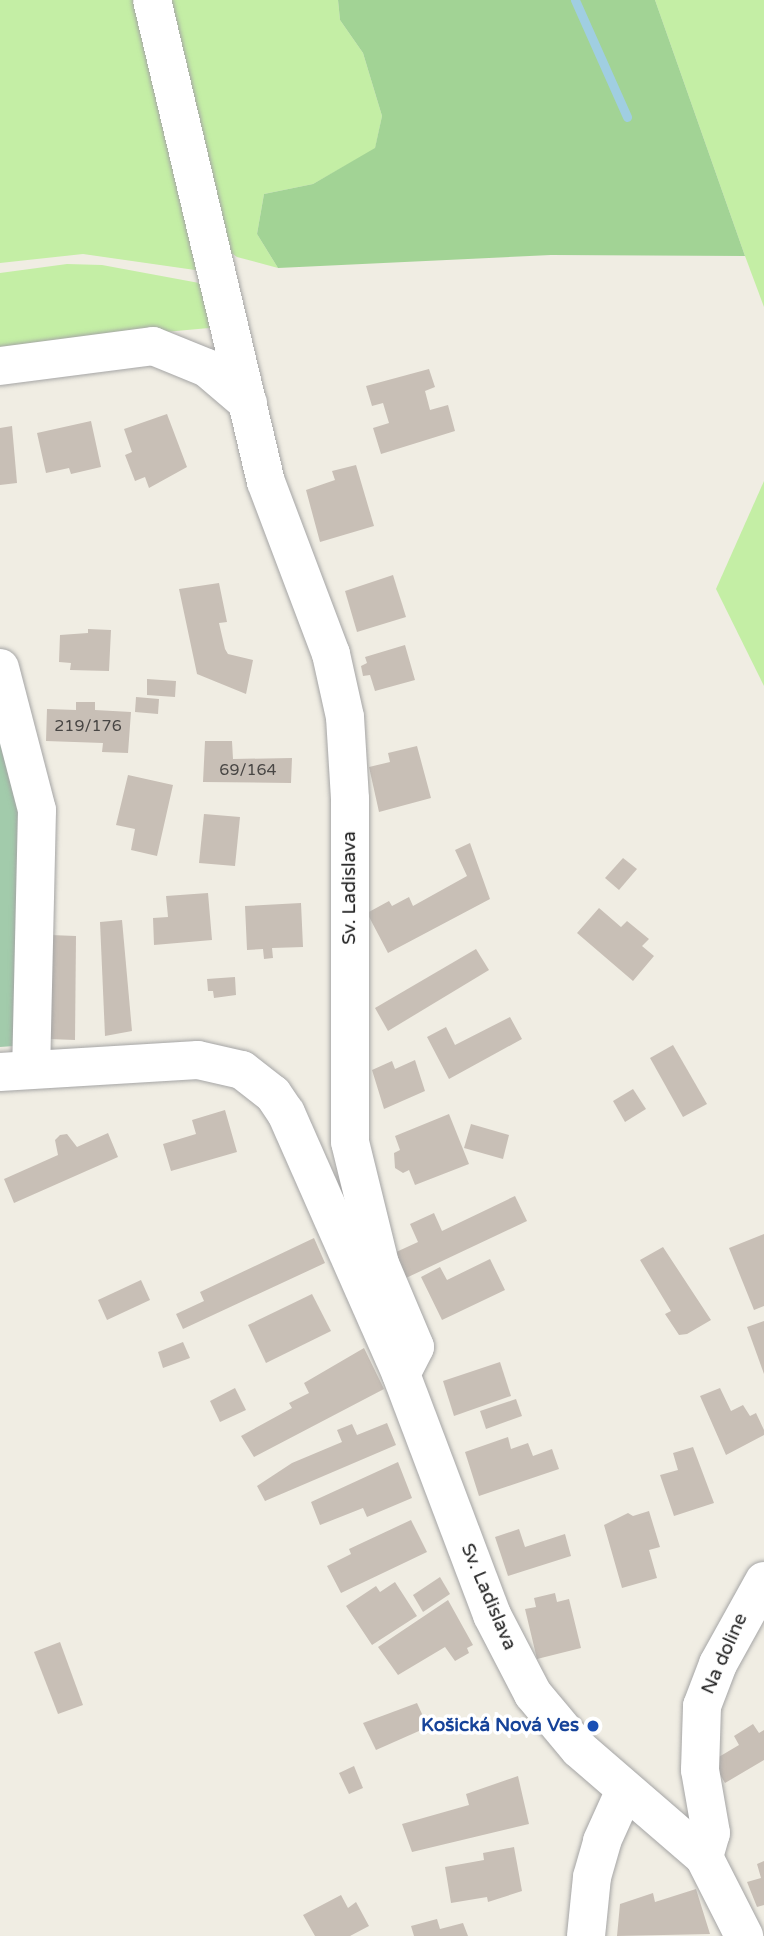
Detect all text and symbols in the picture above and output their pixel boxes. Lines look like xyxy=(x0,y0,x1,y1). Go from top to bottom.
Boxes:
house number: 219/176 xyxy=(54,716,122,736)
house number: 69/164 xyxy=(219,760,277,780)
street label: Sv. Ladislava xyxy=(339,831,361,945)
street label: Sv. Ladislava xyxy=(455,1540,521,1654)
street label: Na doline xyxy=(697,1610,753,1698)
place label: Košická Nová Ves xyxy=(421,1715,579,1737)
marker: Košická Nová Ves xyxy=(585,1718,601,1734)

